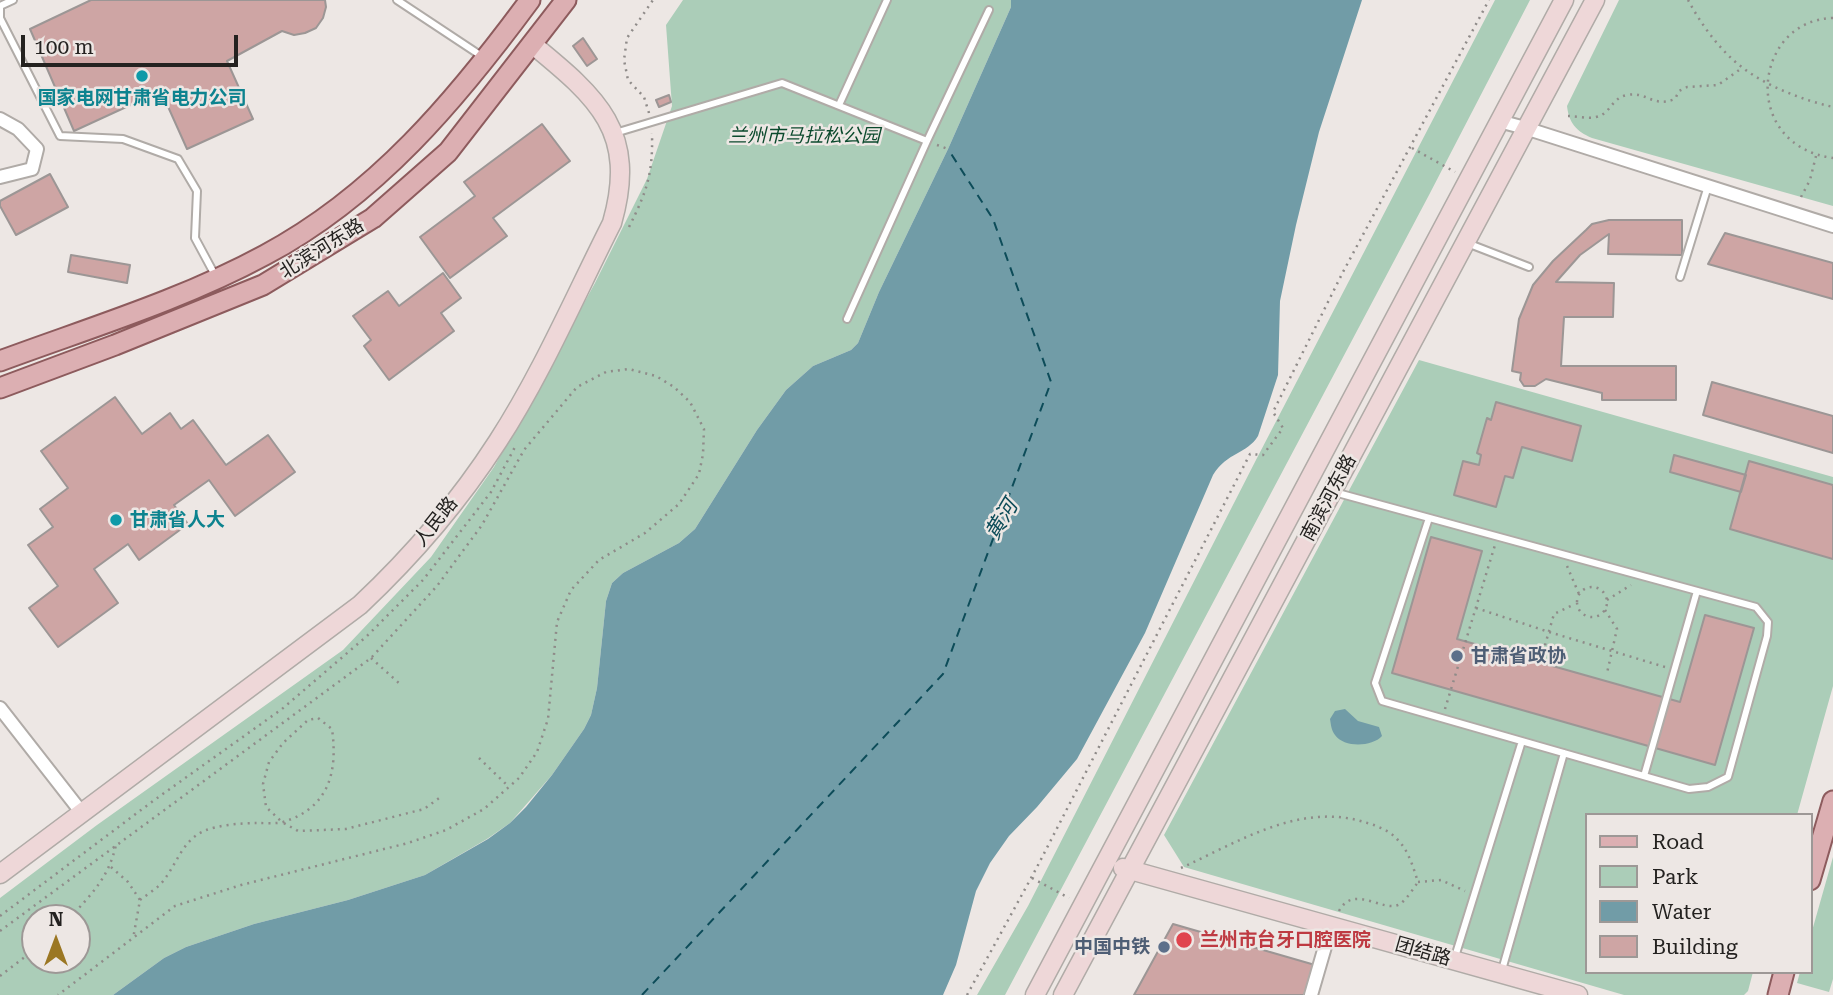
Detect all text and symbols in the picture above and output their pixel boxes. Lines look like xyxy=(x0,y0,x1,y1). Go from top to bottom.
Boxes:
scale bar xyxy=(24,21,242,65)
text: 100 m xyxy=(34,35,94,59)
marker: 国家电网甘肃省电力公司 xyxy=(134,68,150,84)
place label: 国家电网甘肃省电力公司 xyxy=(38,87,246,109)
park label: 兰州市马拉松公园 xyxy=(728,125,880,147)
street label: 北滨河东路 xyxy=(276,214,368,284)
street label: 南滨河东路 xyxy=(1297,451,1361,545)
street label: 人民路 xyxy=(409,493,463,551)
water label: 黄河 xyxy=(980,496,1024,544)
place label: 甘肃省人大 xyxy=(130,509,225,531)
marker: 甘肃省人大 xyxy=(108,512,124,528)
place label: 甘肃省政协 xyxy=(1471,645,1566,667)
marker: 甘肃省政协 xyxy=(1449,648,1465,664)
legend xyxy=(1584,813,1812,974)
text: Road xyxy=(1652,830,1704,854)
text: Park xyxy=(1652,865,1698,889)
text: Water xyxy=(1652,900,1711,924)
north arrow xyxy=(21,904,91,974)
text: N xyxy=(49,908,63,931)
place label: 兰州市台牙口腔医院 xyxy=(1200,929,1371,951)
marker: 兰州市台牙口腔医院 xyxy=(1174,930,1194,950)
street label: 团结路 xyxy=(1392,933,1454,971)
text: Building xyxy=(1652,935,1738,959)
place label: 中国中铁 xyxy=(1074,936,1150,958)
marker: 中国中铁 xyxy=(1156,939,1172,955)

